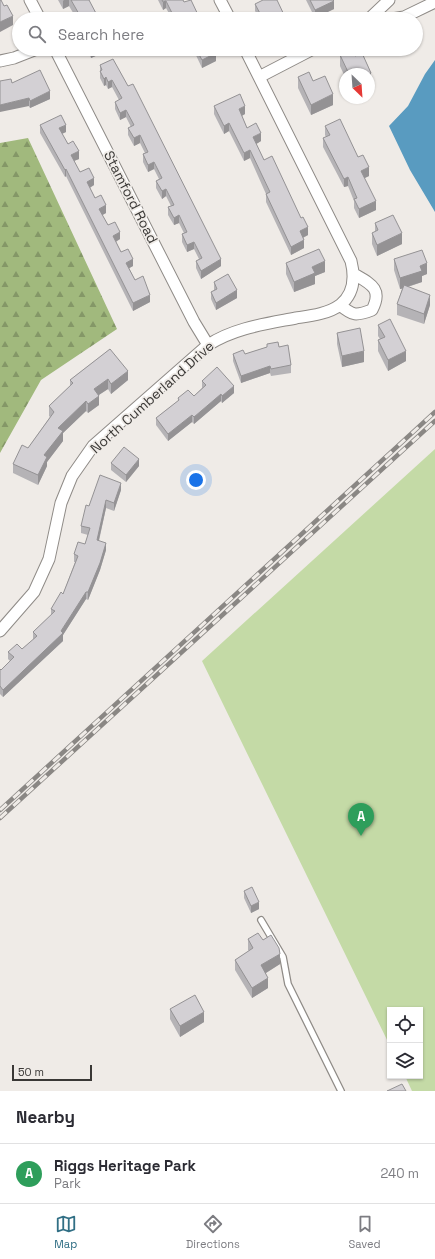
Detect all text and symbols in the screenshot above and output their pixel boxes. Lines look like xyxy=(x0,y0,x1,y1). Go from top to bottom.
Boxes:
search box xyxy=(12,12,423,56)
icon: search xyxy=(26,23,48,45)
text: Search here xyxy=(58,25,144,44)
north arrow xyxy=(339,68,375,104)
street label: Stamford Road xyxy=(100,148,162,246)
street label: North Cumberland Drive xyxy=(86,337,218,457)
your location xyxy=(186,470,206,490)
pin: A xyxy=(348,803,374,836)
map controls xyxy=(387,1007,423,1079)
button: locate xyxy=(387,1007,423,1043)
button: layers xyxy=(387,1043,423,1079)
scale bar xyxy=(12,1063,92,1082)
text: 50 m xyxy=(18,1065,44,1079)
text: Nearby xyxy=(16,1106,75,1128)
text: Riggs Heritage Park xyxy=(54,1156,196,1175)
text: A xyxy=(25,1165,33,1182)
text: 240 m xyxy=(381,1165,419,1182)
text: Park xyxy=(54,1175,81,1192)
tab: Map xyxy=(54,1213,77,1251)
tab: Directions xyxy=(186,1213,240,1251)
tab: Saved xyxy=(349,1213,381,1251)

